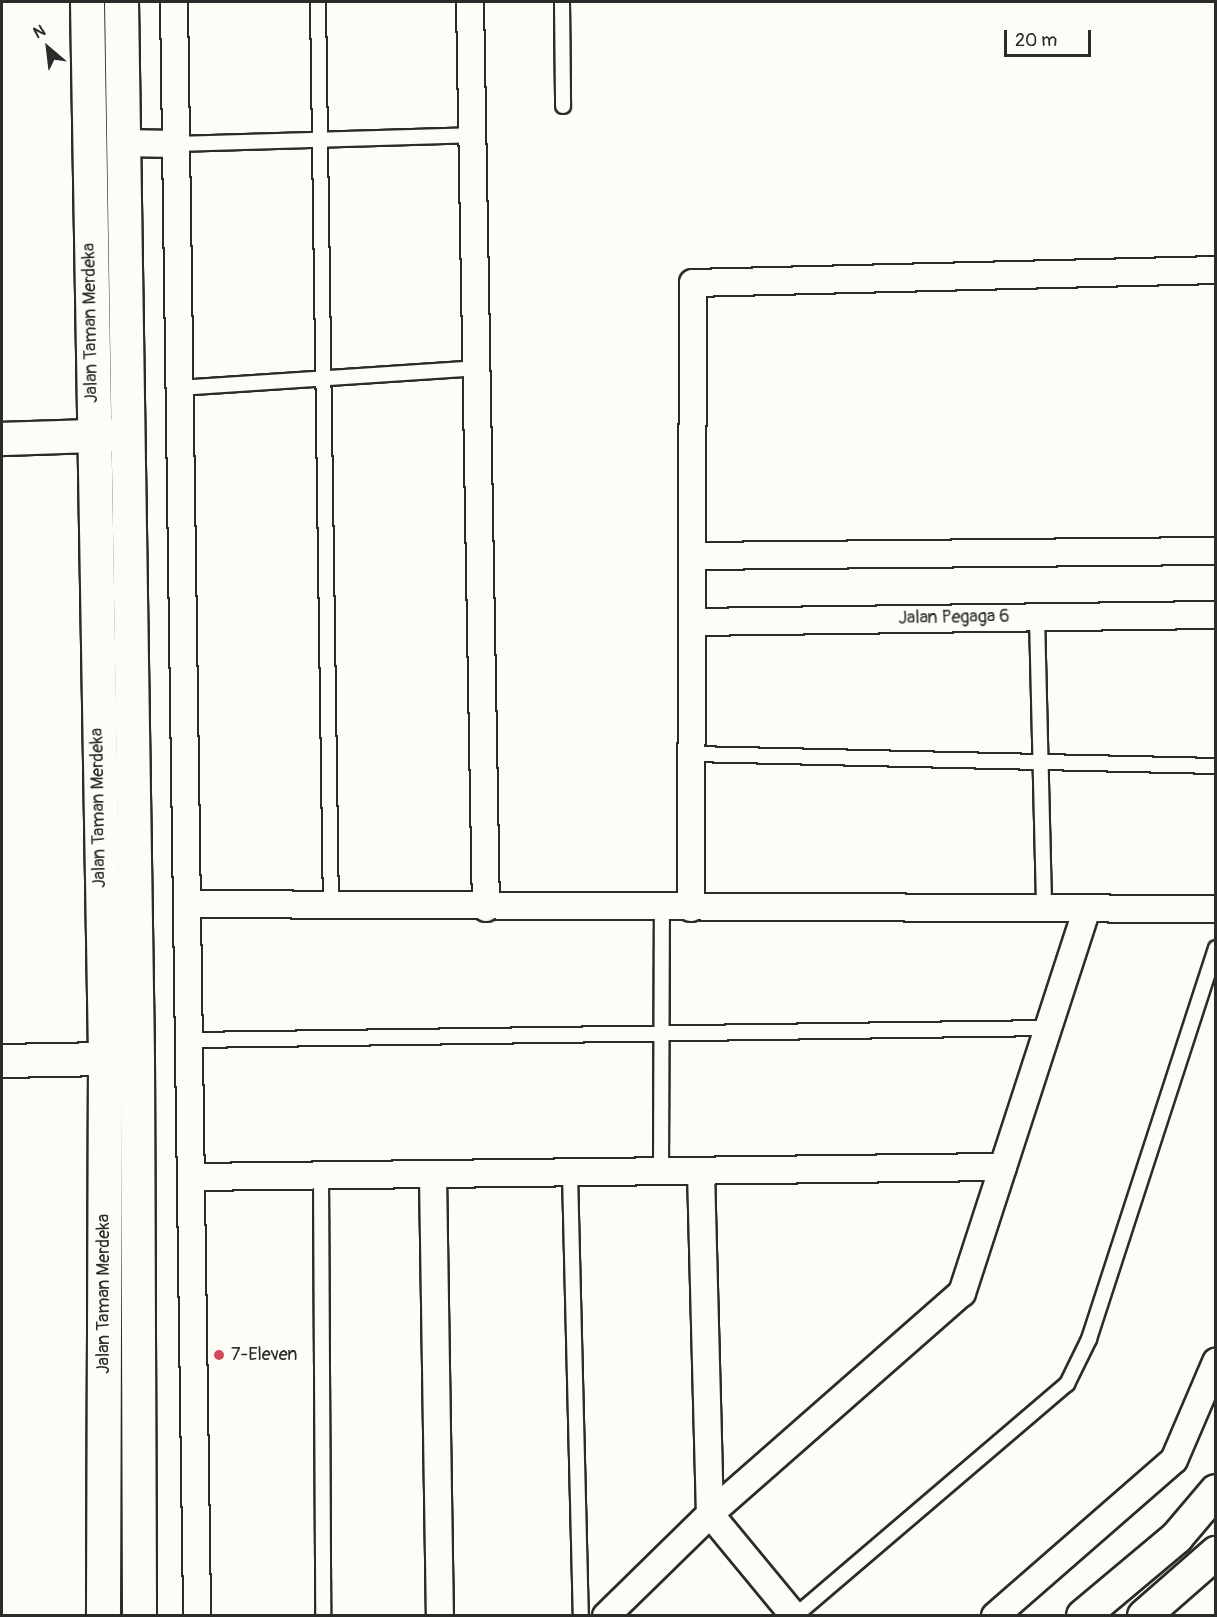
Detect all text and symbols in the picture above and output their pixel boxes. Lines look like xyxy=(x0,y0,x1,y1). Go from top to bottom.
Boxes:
north arrow xyxy=(18,18,78,78)
scale bar xyxy=(1007,18,1094,56)
text: N xyxy=(30,21,49,43)
text: 20 m xyxy=(1015,29,1057,52)
street label: Jalan Taman Merdeka xyxy=(79,243,103,403)
street label: Jalan Pegaga 6 xyxy=(898,606,1010,630)
street label: Jalan Taman Merdeka xyxy=(87,728,111,888)
street label: Jalan Taman Merdeka xyxy=(93,1214,115,1374)
place label: 7-Eleven xyxy=(231,1344,298,1366)
marker: 7-Eleven xyxy=(212,1348,226,1362)

